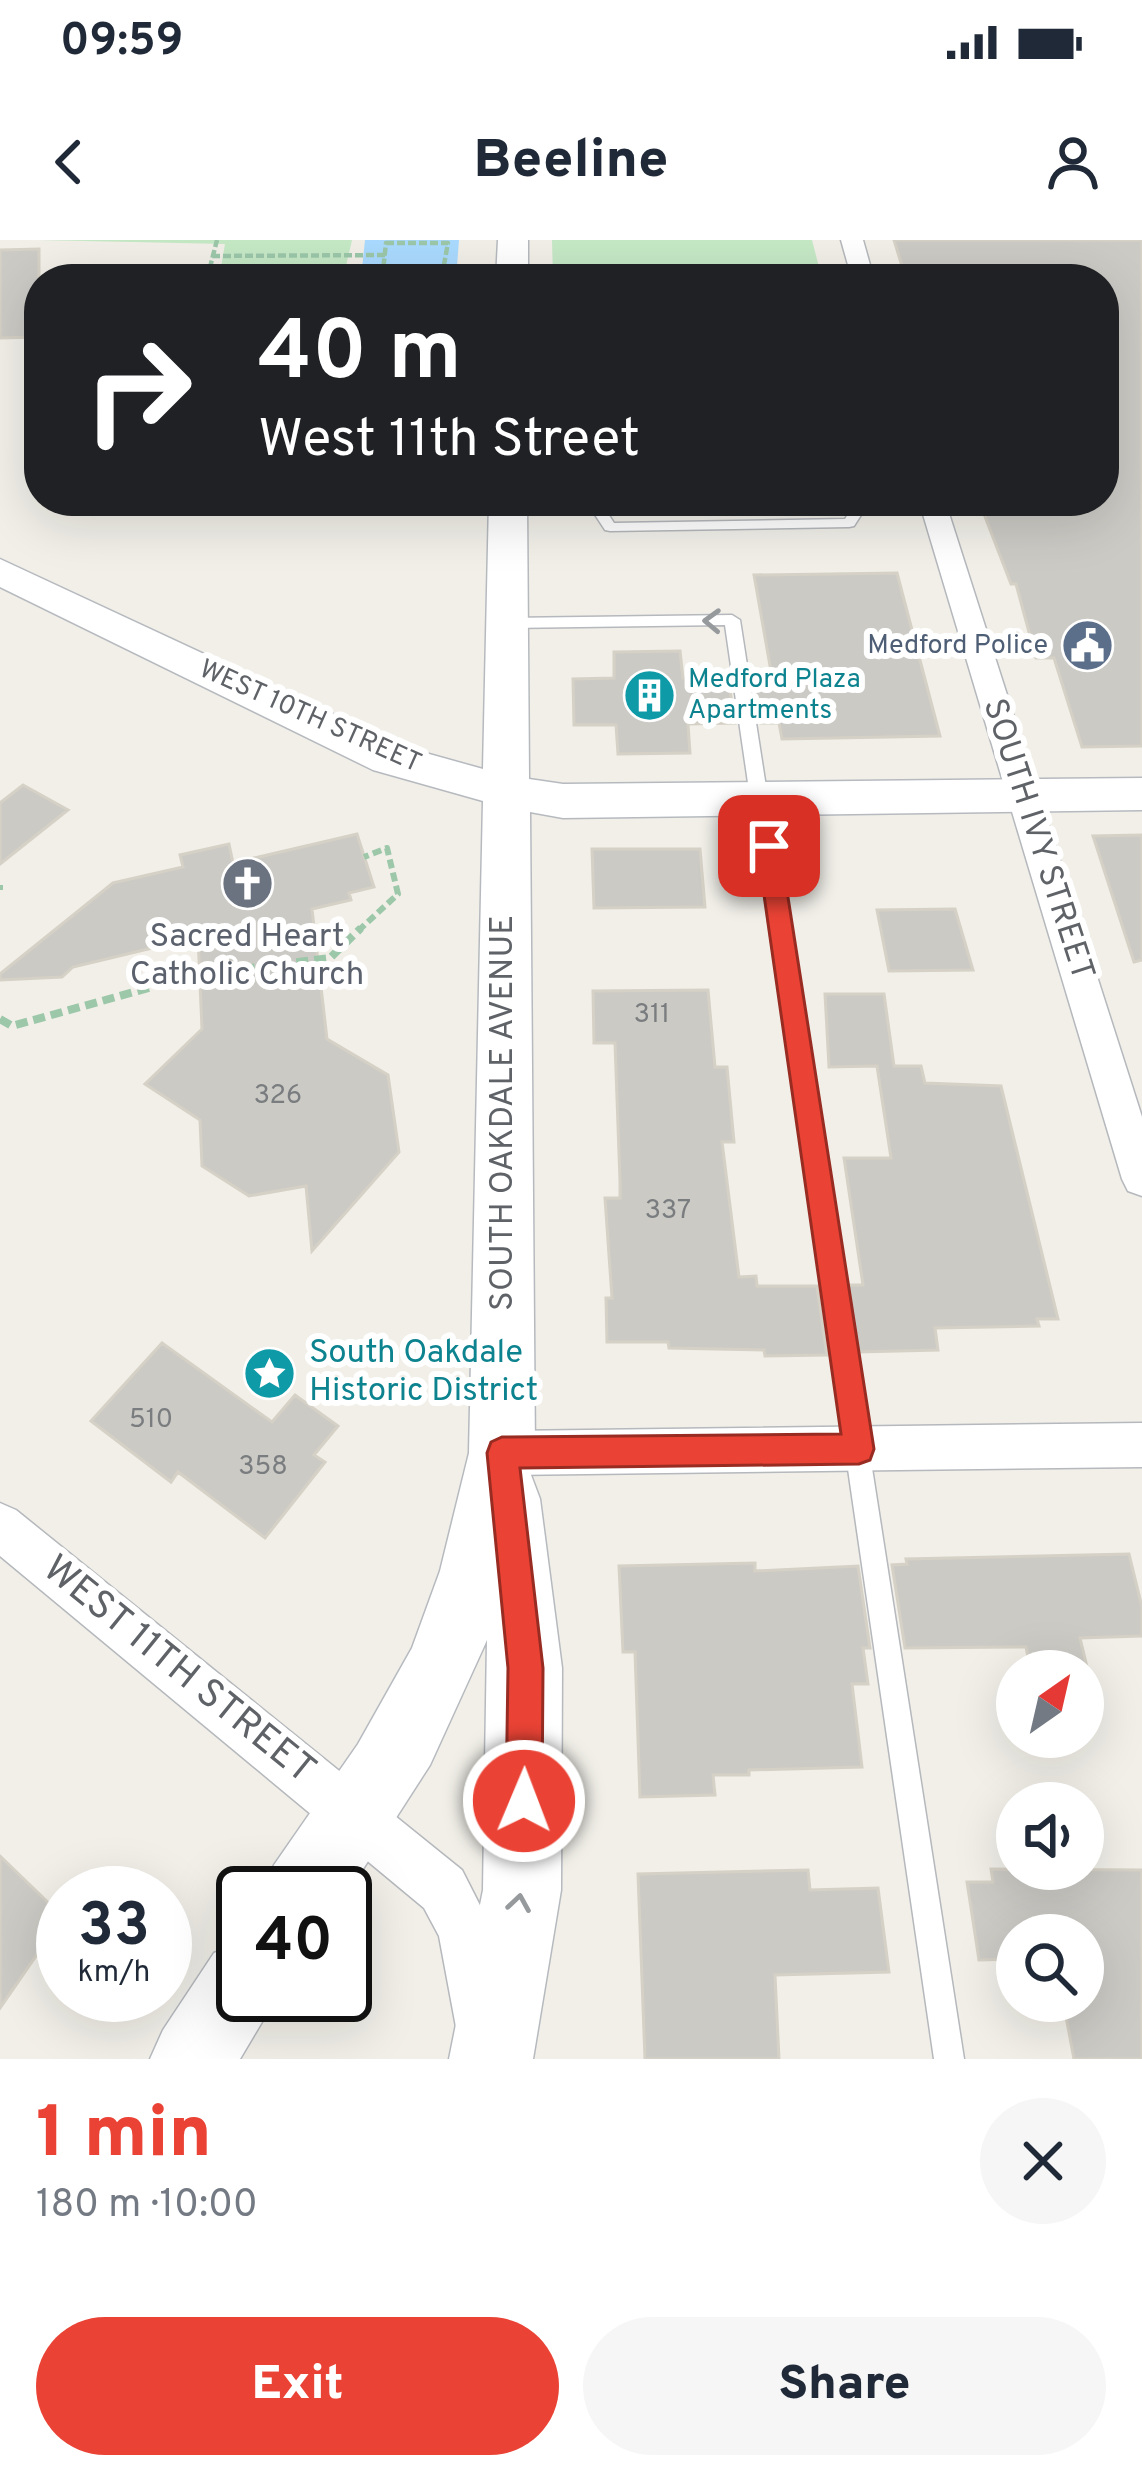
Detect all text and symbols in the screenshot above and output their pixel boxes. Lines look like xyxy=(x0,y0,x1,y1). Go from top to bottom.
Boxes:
text: 09:59 xyxy=(60,14,183,71)
text: Beeline xyxy=(473,128,669,197)
icon: back xyxy=(36,129,102,195)
icon: person xyxy=(1040,129,1106,195)
text: 40 m xyxy=(258,303,462,409)
icon: right xyxy=(60,312,216,468)
text: West 11th Street xyxy=(258,407,640,476)
one-way arrow xyxy=(702,608,721,634)
public building icon: Medford Police xyxy=(1059,618,1115,674)
place label: Medford Police xyxy=(867,629,1048,663)
street label: WEST 10TH STREET xyxy=(194,653,426,781)
place label: Medford Plaza Apartments xyxy=(688,663,861,728)
building icon: Medford Plaza Apartments xyxy=(621,668,677,724)
street label: SOUTH IVY STREET xyxy=(972,694,1102,986)
pin xyxy=(718,795,820,897)
icon: arrive xyxy=(736,813,802,879)
church icon: Sacred Heart Catholic Church xyxy=(219,856,275,912)
street label: SOUTH OAKDALE AVENUE xyxy=(483,915,525,1311)
place label: Sacred Heart Catholic Church xyxy=(130,917,364,997)
house number: 311 xyxy=(634,998,670,1032)
house number: 326 xyxy=(254,1079,302,1113)
house number: 337 xyxy=(645,1194,691,1228)
place label: South Oakdale Historic District xyxy=(309,1333,538,1413)
place icon: South Oakdale Historic District xyxy=(242,1345,298,1401)
house number: 510 xyxy=(129,1403,173,1437)
house number: 358 xyxy=(238,1450,288,1484)
street label: WEST 11TH STREET xyxy=(32,1546,324,1796)
north arrow xyxy=(996,1650,1104,1758)
map controls xyxy=(996,1650,1104,2022)
position arrow xyxy=(461,1738,587,1864)
button: sound xyxy=(996,1782,1104,1890)
speed limit sign: 40 xyxy=(216,1866,372,2022)
text: 33 xyxy=(78,1891,150,1967)
one-way arrow xyxy=(506,1893,531,1913)
button: search xyxy=(996,1914,1104,2022)
text: km/h xyxy=(78,1955,150,1992)
text: 1 min xyxy=(36,2091,212,2183)
button: close xyxy=(980,2098,1106,2224)
text: 180 m · 10:00 xyxy=(36,2182,258,2231)
button: Exit xyxy=(36,2317,559,2455)
button: Share xyxy=(583,2317,1106,2455)

